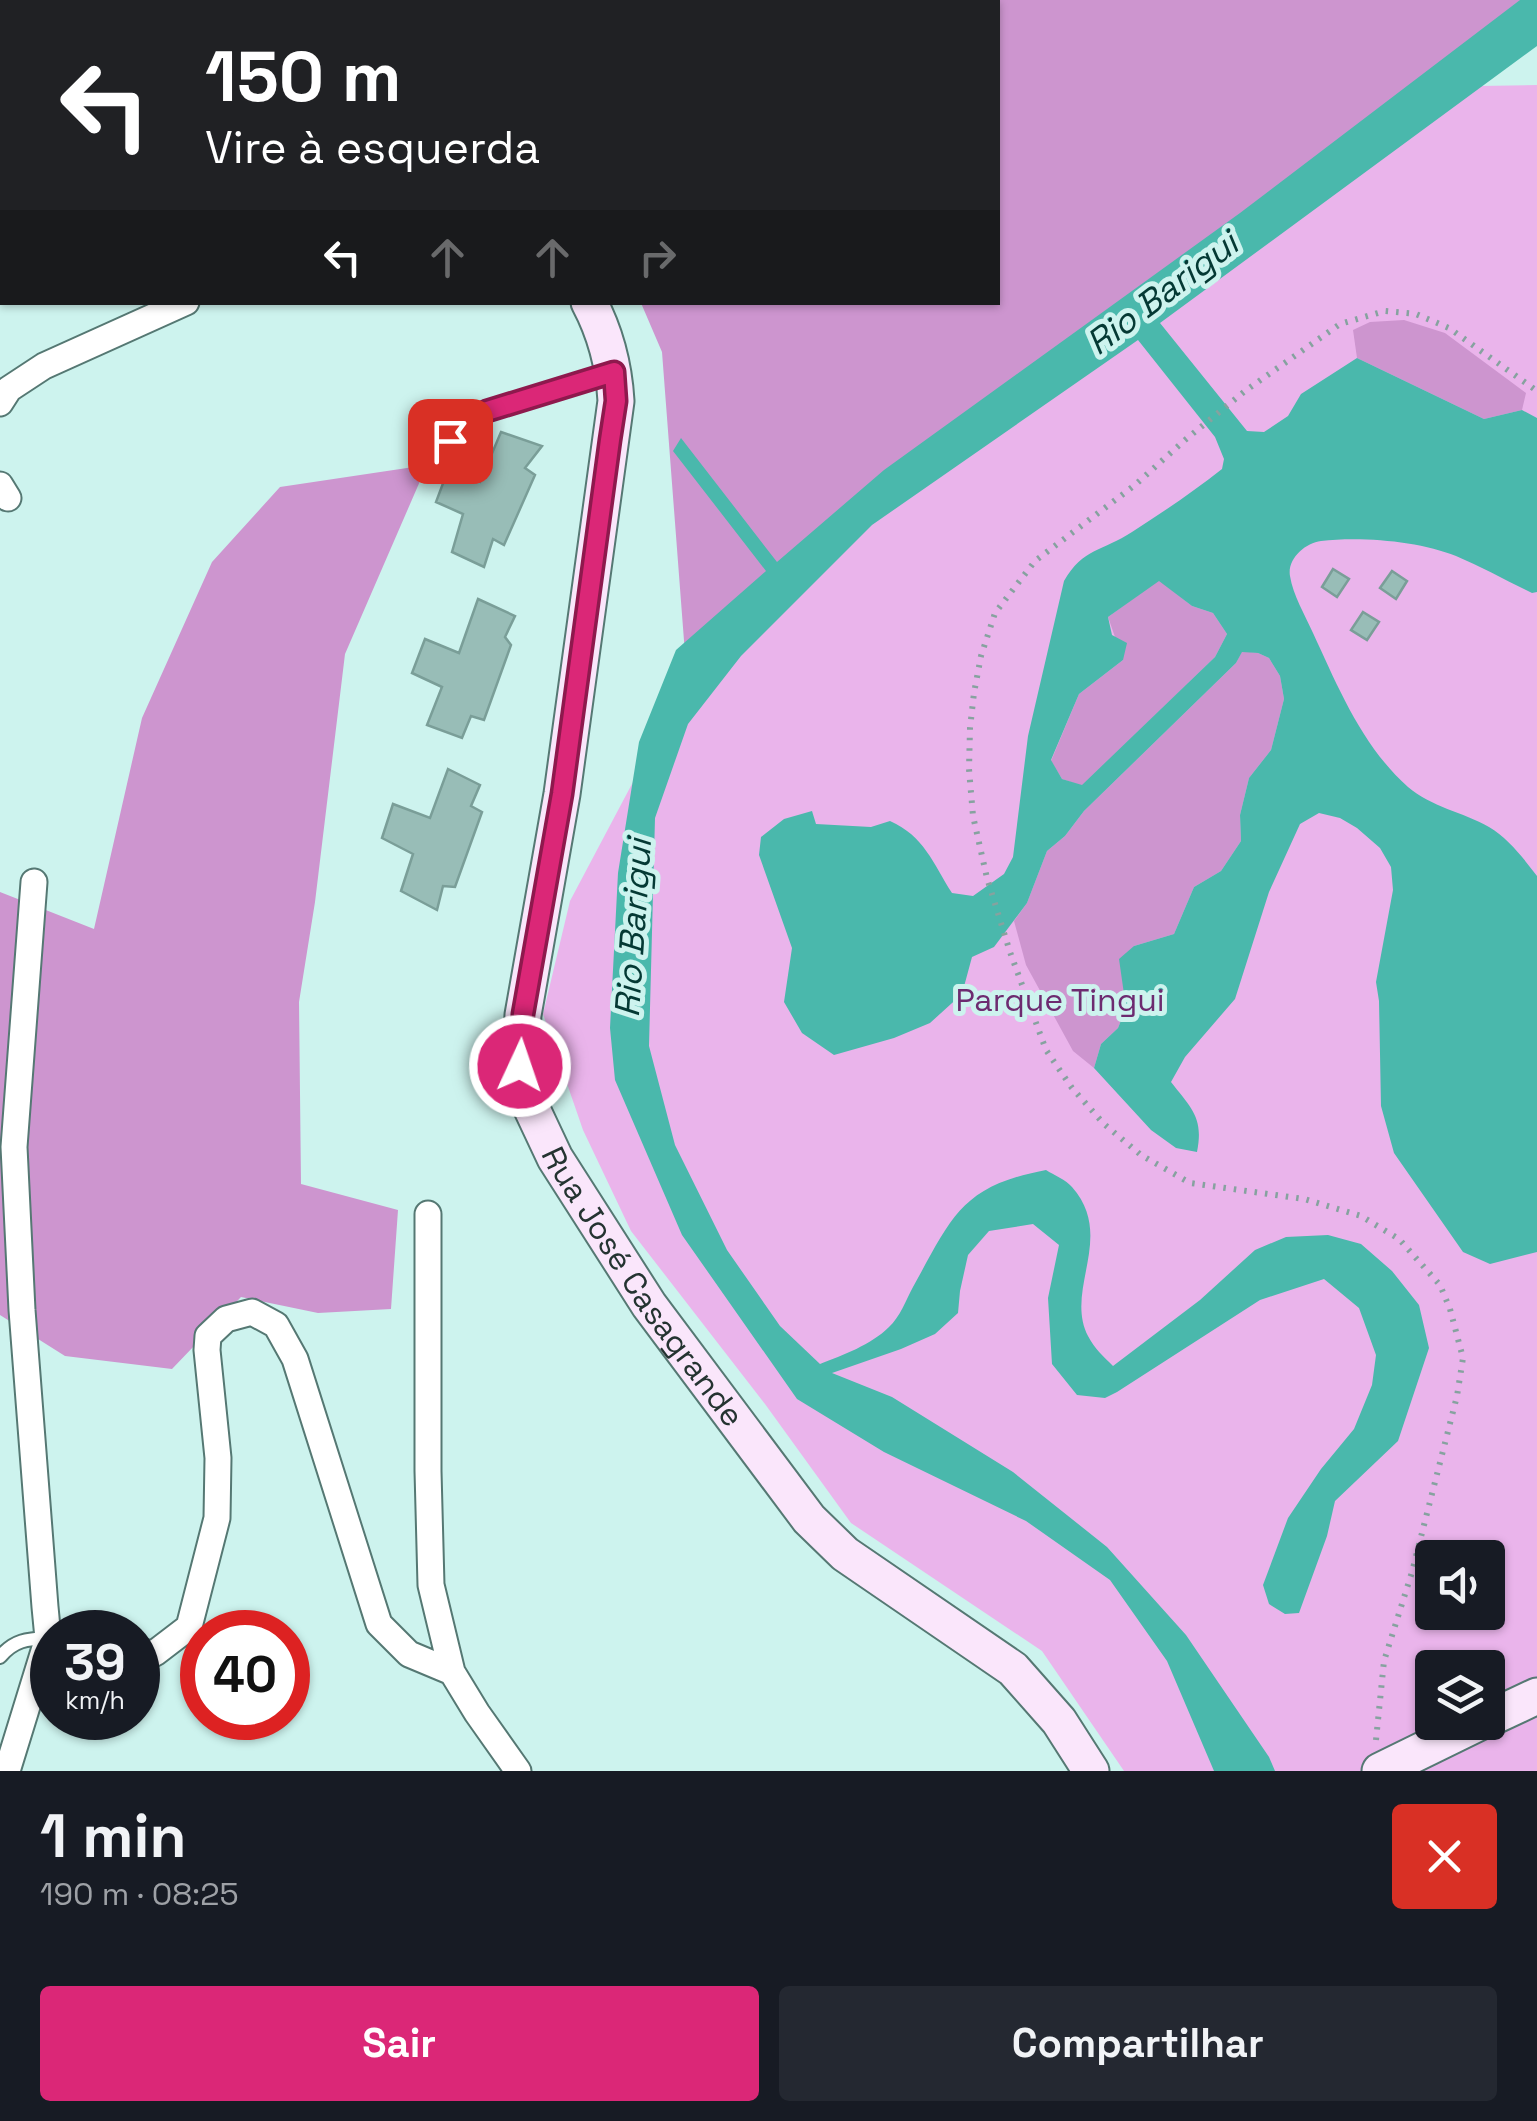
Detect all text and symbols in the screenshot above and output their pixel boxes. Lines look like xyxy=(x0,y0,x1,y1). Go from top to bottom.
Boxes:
text: 150 m xyxy=(205,32,402,121)
icon: left xyxy=(40,40,170,170)
text: Vire à esquerda xyxy=(205,119,540,176)
water label: Rio Barigui xyxy=(1077,219,1250,364)
icon: left xyxy=(315,230,370,285)
icon: ahead xyxy=(420,230,475,285)
icon: ahead xyxy=(525,230,580,285)
icon: right xyxy=(630,230,685,285)
pin xyxy=(408,399,493,484)
icon: arrive xyxy=(423,414,478,469)
water label: Rio Barigui xyxy=(605,833,661,1019)
park label: Parque Tingui xyxy=(955,980,1165,1020)
position arrow xyxy=(468,1014,572,1118)
street label: Rua José Casagrande xyxy=(533,1140,753,1435)
map controls xyxy=(1415,1540,1505,1740)
button: sound xyxy=(1415,1540,1505,1630)
speed limit sign: 40 xyxy=(180,1610,310,1740)
text: 39 xyxy=(64,1631,126,1695)
button: layers xyxy=(1415,1650,1505,1740)
text: km/h xyxy=(65,1684,125,1716)
text: 1 min xyxy=(40,1798,187,1875)
button: close xyxy=(1392,1804,1497,1909)
text: 190 m · 08:25 xyxy=(40,1874,239,1914)
button: Sair xyxy=(40,1986,759,2101)
button: Compartilhar xyxy=(779,1986,1497,2101)

